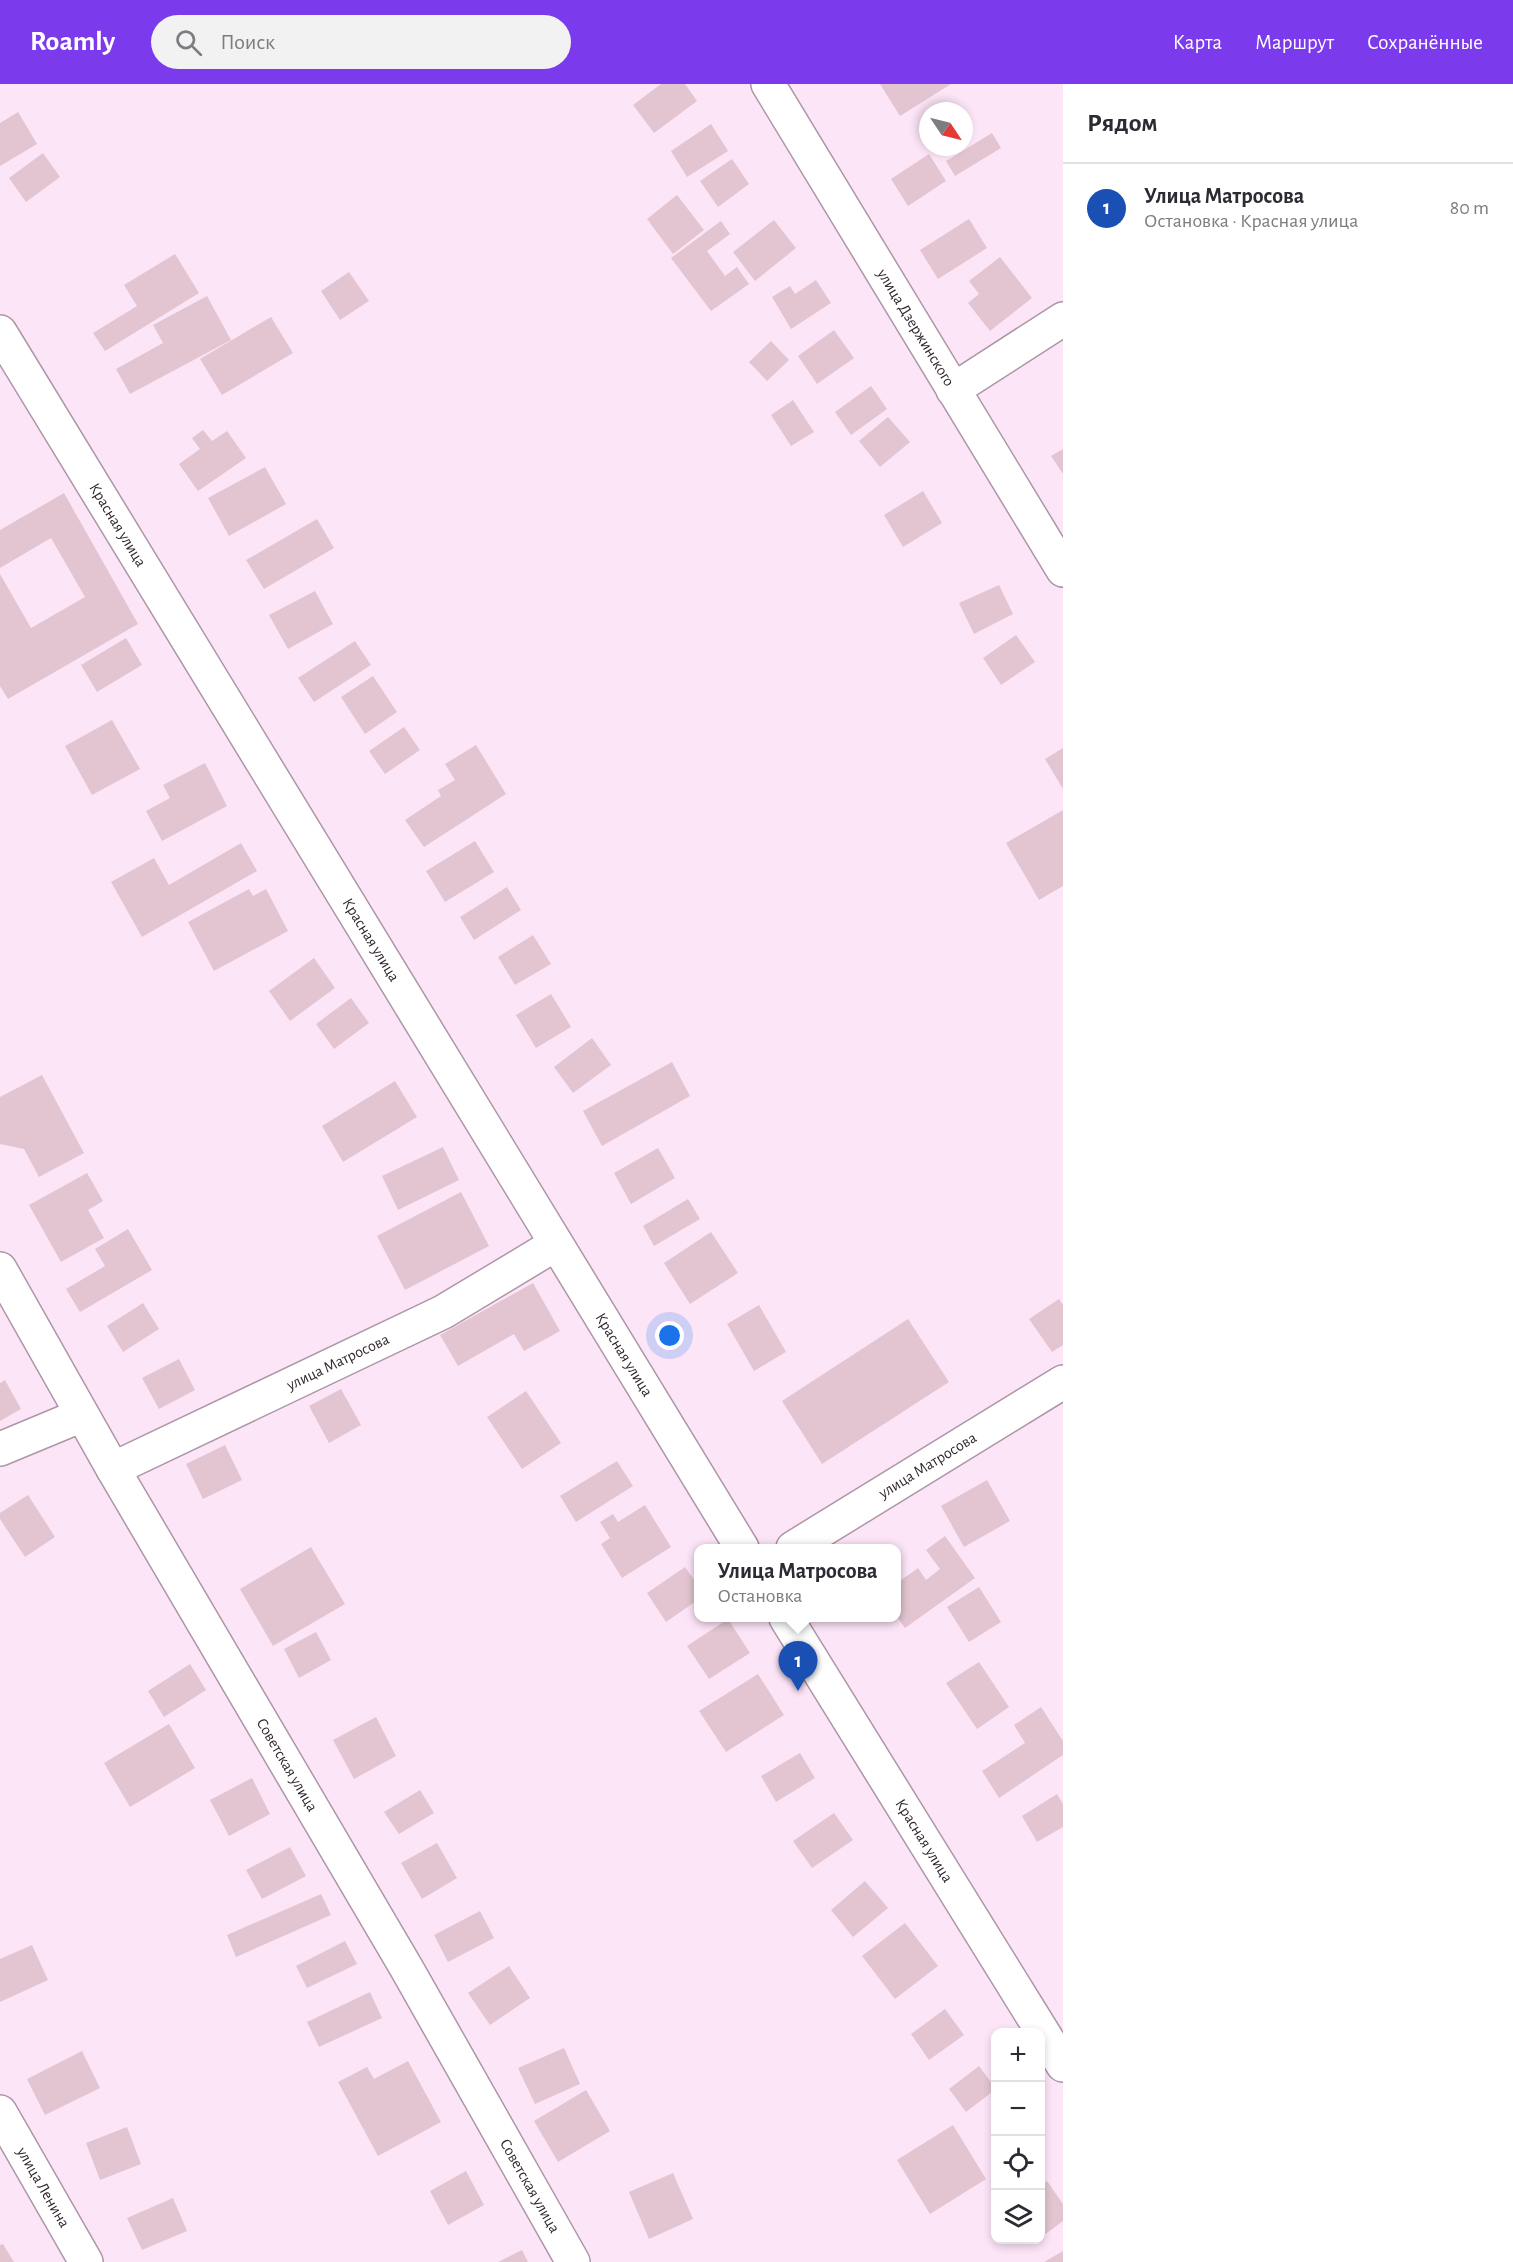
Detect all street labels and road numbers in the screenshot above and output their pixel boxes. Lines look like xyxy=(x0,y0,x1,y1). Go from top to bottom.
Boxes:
street label: улица Дзержинского xyxy=(873,265,958,389)
street label: Красная улица xyxy=(86,480,149,570)
street label: Красная улица xyxy=(339,895,402,984)
street label: Красная улица xyxy=(592,1310,656,1399)
street label: улица Матросова xyxy=(283,1331,392,1394)
street label: улица Матросова xyxy=(875,1429,979,1503)
street label: Советская улица xyxy=(253,1715,321,1814)
street label: Красная улица xyxy=(892,1796,956,1885)
street label: Советская улица xyxy=(497,2136,563,2236)
street label: улица Ленина xyxy=(13,2144,73,2230)

